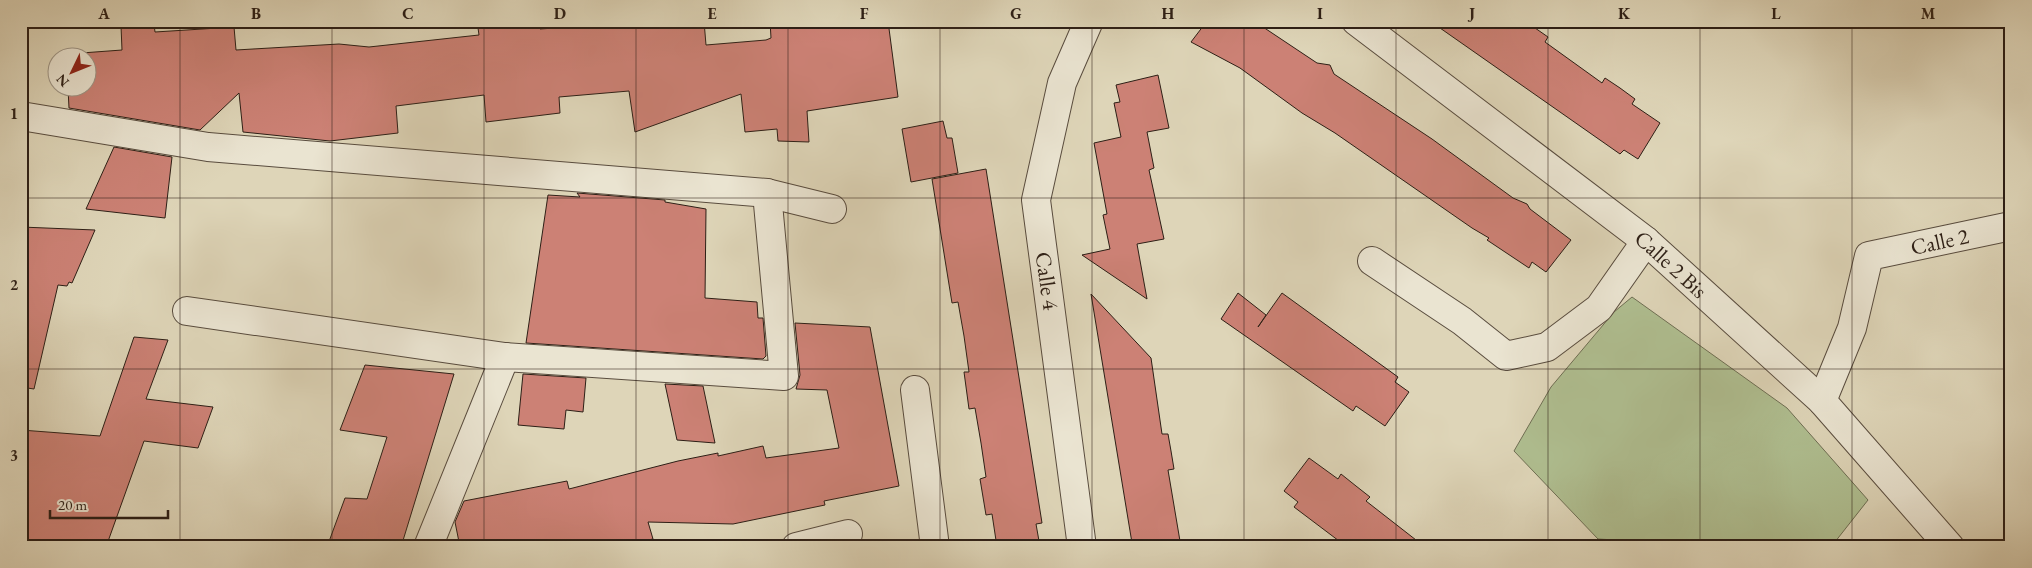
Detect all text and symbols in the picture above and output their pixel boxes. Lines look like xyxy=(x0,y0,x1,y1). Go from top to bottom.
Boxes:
text: A xyxy=(97,3,110,24)
text: B xyxy=(251,3,261,24)
text: C xyxy=(402,3,414,24)
text: D xyxy=(554,3,566,24)
text: E xyxy=(707,3,717,24)
text: F xyxy=(860,3,869,24)
text: G xyxy=(1010,3,1022,24)
text: H xyxy=(1162,3,1175,24)
text: I xyxy=(1317,3,1323,24)
text: J xyxy=(1467,3,1475,24)
text: K xyxy=(1618,3,1631,24)
text: L xyxy=(1771,3,1781,24)
text: M xyxy=(1921,3,1936,24)
north arrow xyxy=(48,48,98,98)
text: N xyxy=(52,70,73,91)
text: 1 xyxy=(10,103,18,124)
street label: Calle 2 xyxy=(1908,221,1972,261)
street label: Calle 2 Bis xyxy=(1629,223,1714,304)
street label: Calle 4 xyxy=(1029,250,1065,312)
text: 2 xyxy=(10,274,19,295)
text: 3 xyxy=(10,445,18,466)
scale bar xyxy=(50,488,168,520)
text: 20 m xyxy=(58,495,87,514)

